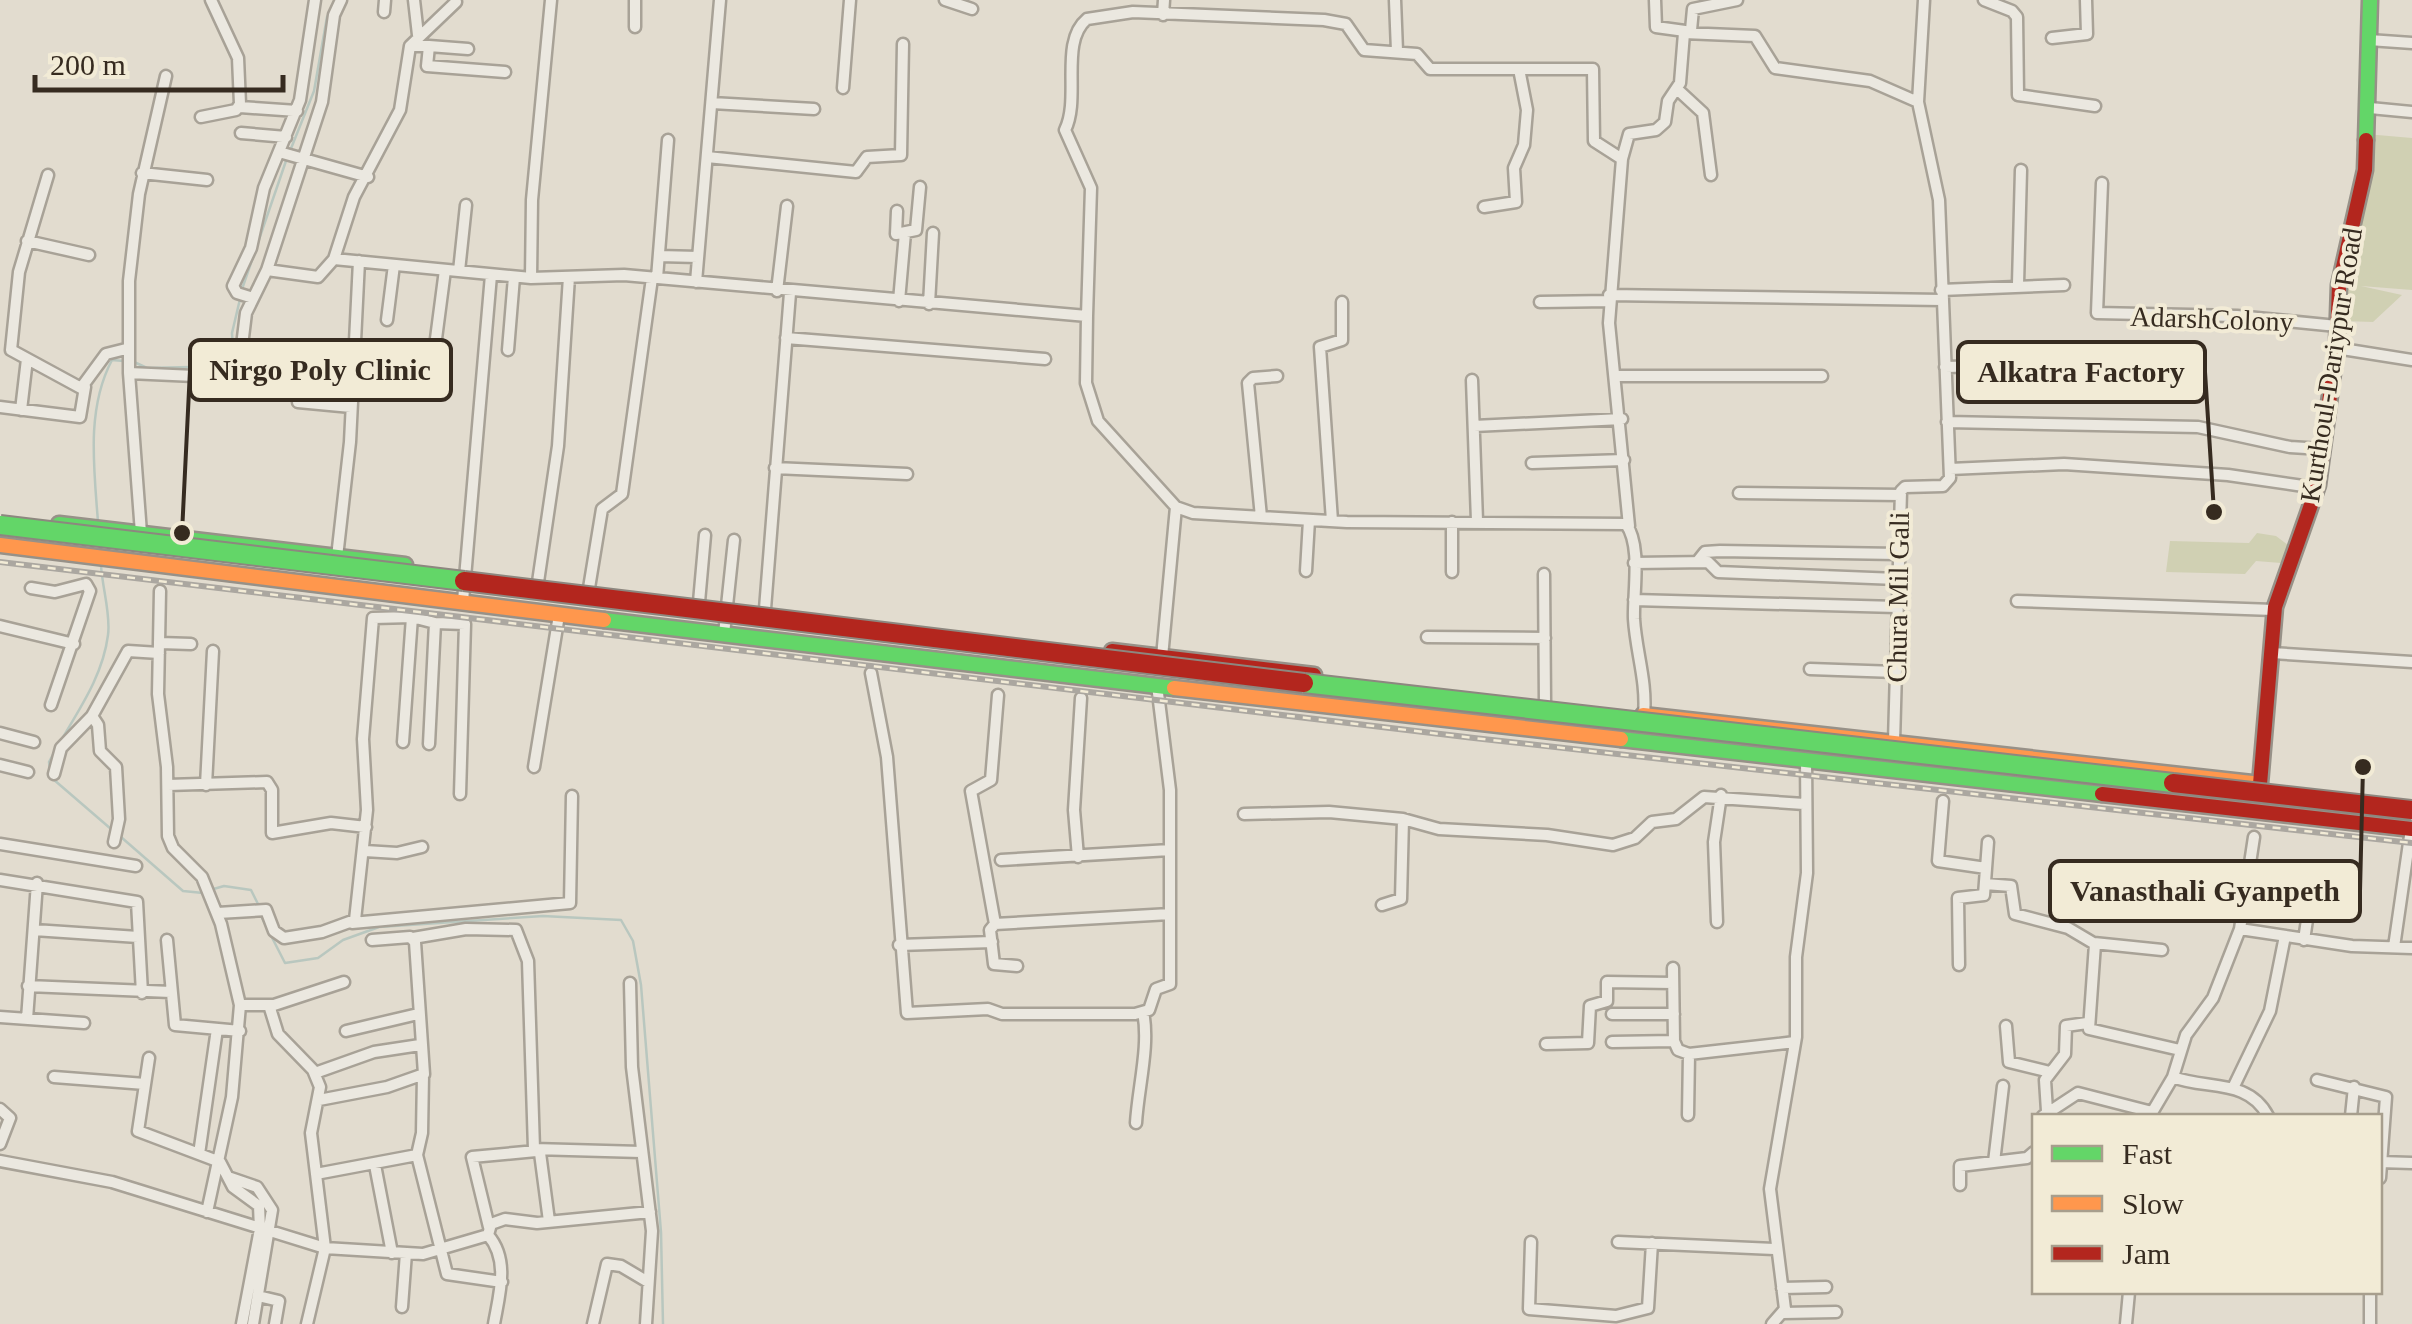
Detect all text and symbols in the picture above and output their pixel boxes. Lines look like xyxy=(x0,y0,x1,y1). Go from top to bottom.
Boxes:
scale bar xyxy=(35,30,282,92)
text: 200 m xyxy=(50,48,126,81)
street label: Kurthoul-Dariypur Road xyxy=(2294,225,2368,505)
street label: AdarshColony xyxy=(2130,301,2294,337)
callout: Nirgo Poly Clinic xyxy=(190,340,451,400)
callout: Alkatra Factory xyxy=(1958,342,2205,402)
text: Nirgo Poly Clinic xyxy=(209,353,431,386)
text: Alkatra Factory xyxy=(1977,355,2185,388)
street label: Chura Mil Gali xyxy=(1881,511,1915,683)
callout: Vanasthali Gyanpeth xyxy=(2050,861,2360,921)
text: Vanasthali Gyanpeth xyxy=(2070,874,2340,907)
legend xyxy=(2032,1114,2382,1294)
text: Fast xyxy=(2122,1137,2173,1170)
text: Slow xyxy=(2122,1187,2184,1220)
text: Jam xyxy=(2122,1237,2170,1270)

